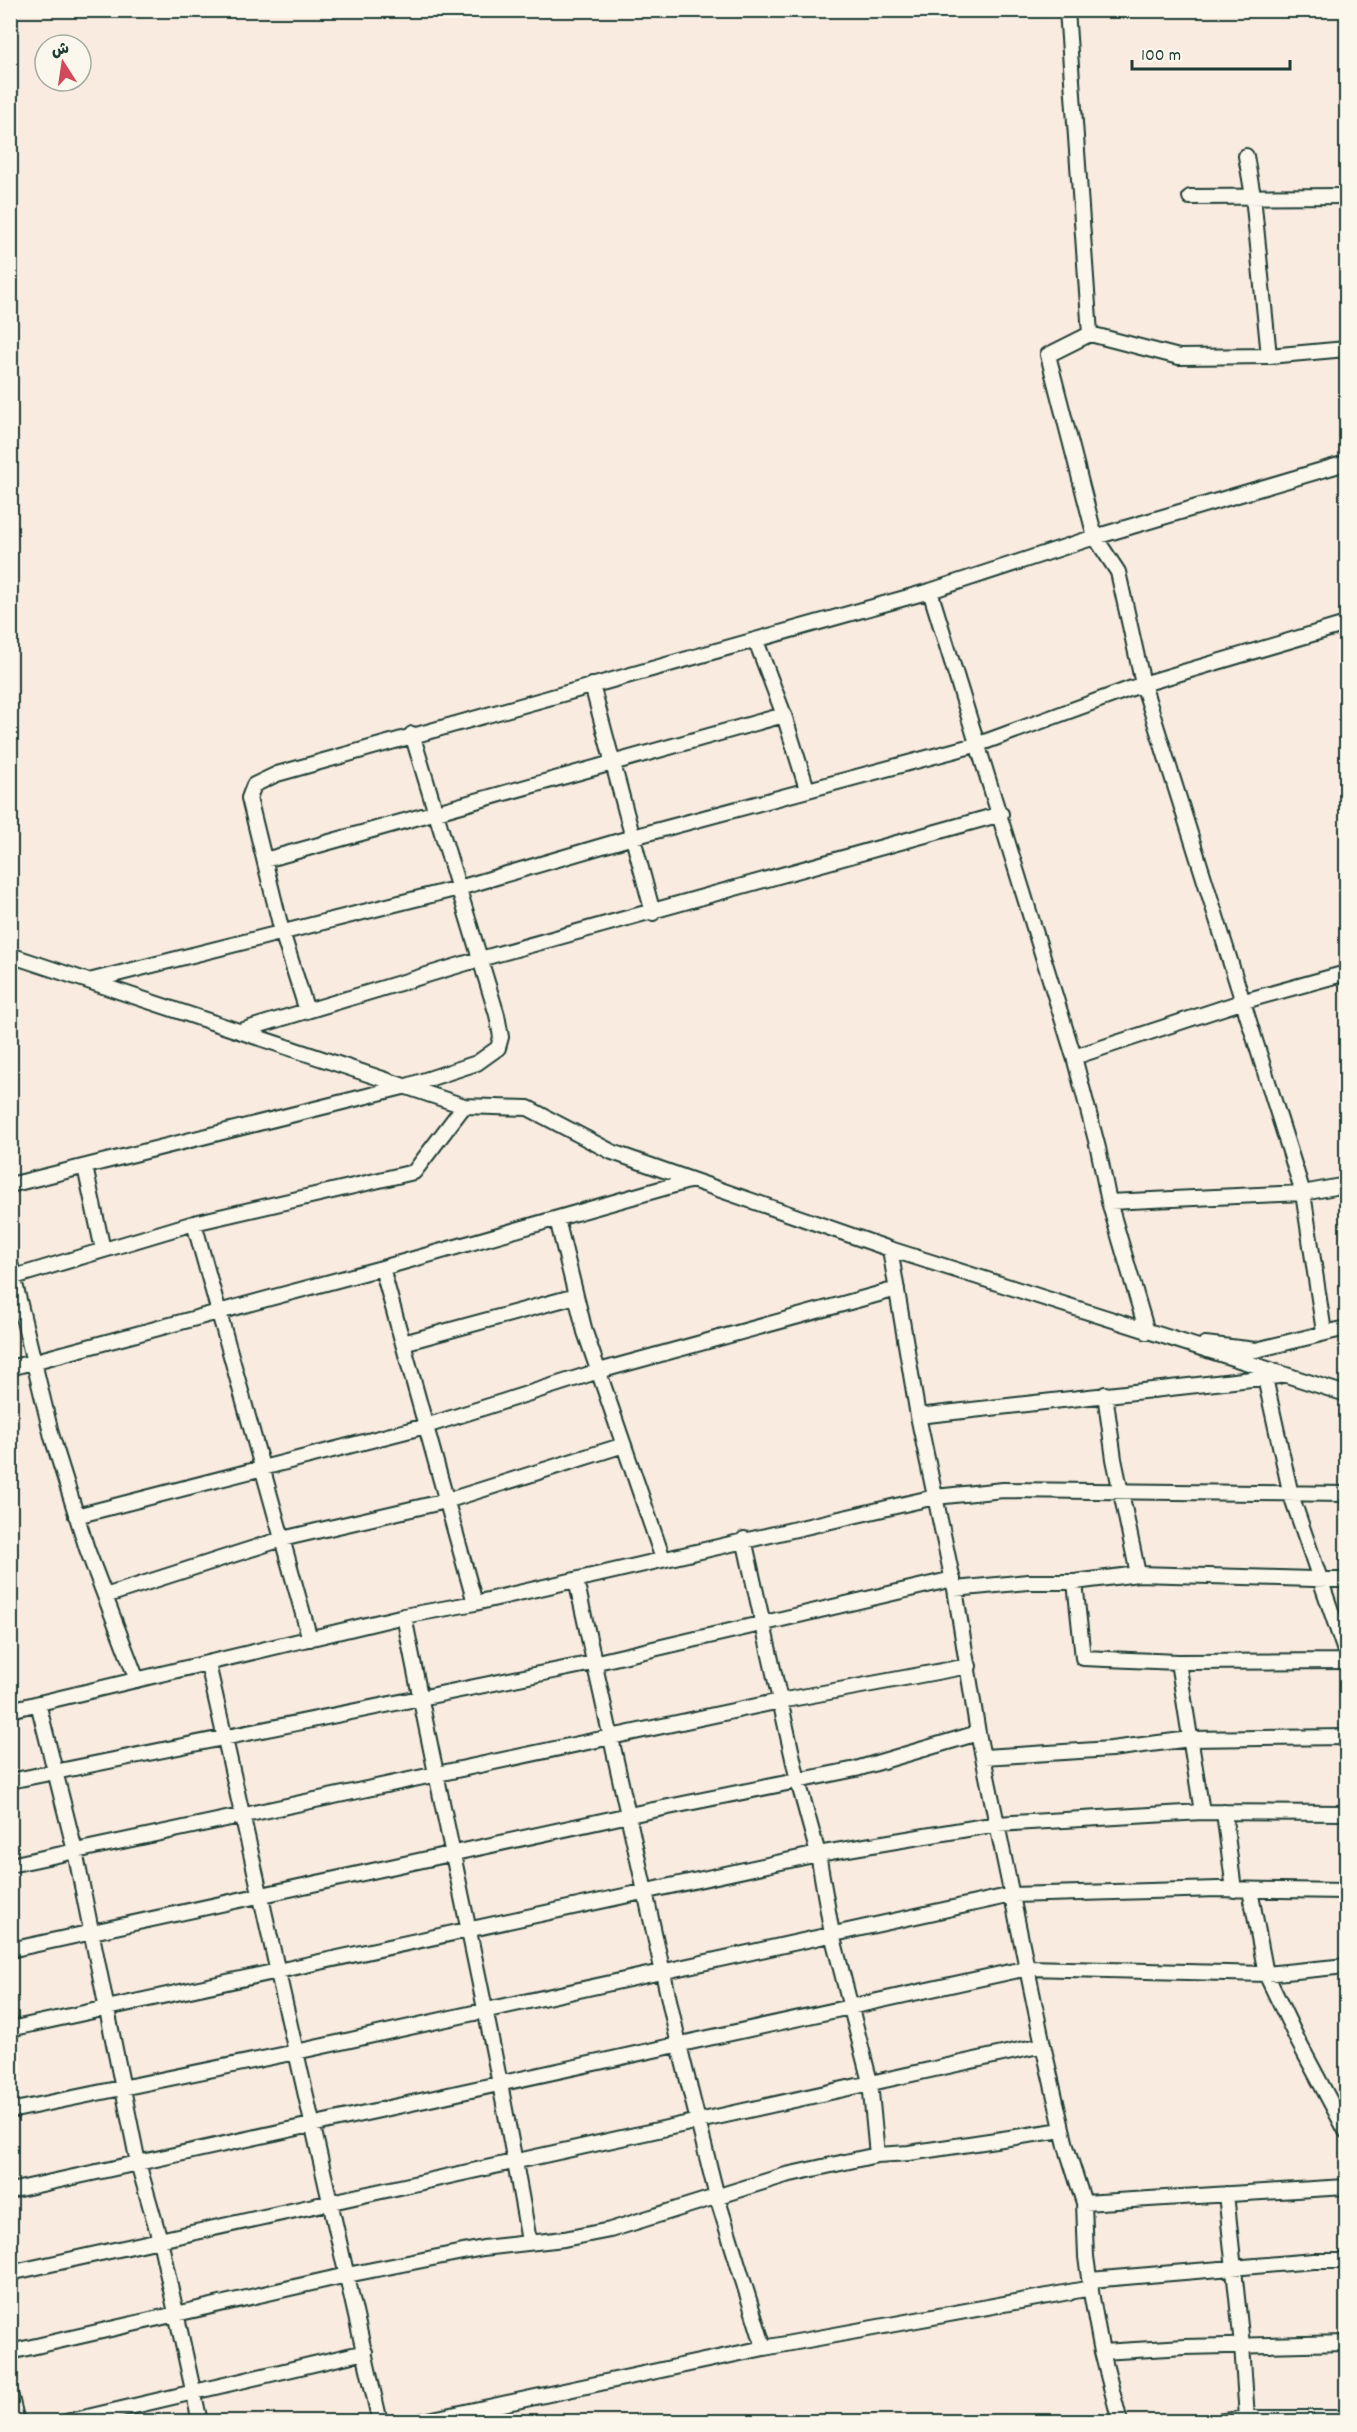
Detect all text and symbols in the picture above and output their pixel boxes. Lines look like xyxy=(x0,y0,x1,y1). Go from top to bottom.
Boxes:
north arrow xyxy=(33,33,93,93)
scale bar xyxy=(1132,33,1290,71)
text: ش xyxy=(49,38,71,64)
text: 100 m xyxy=(1141,44,1181,69)

